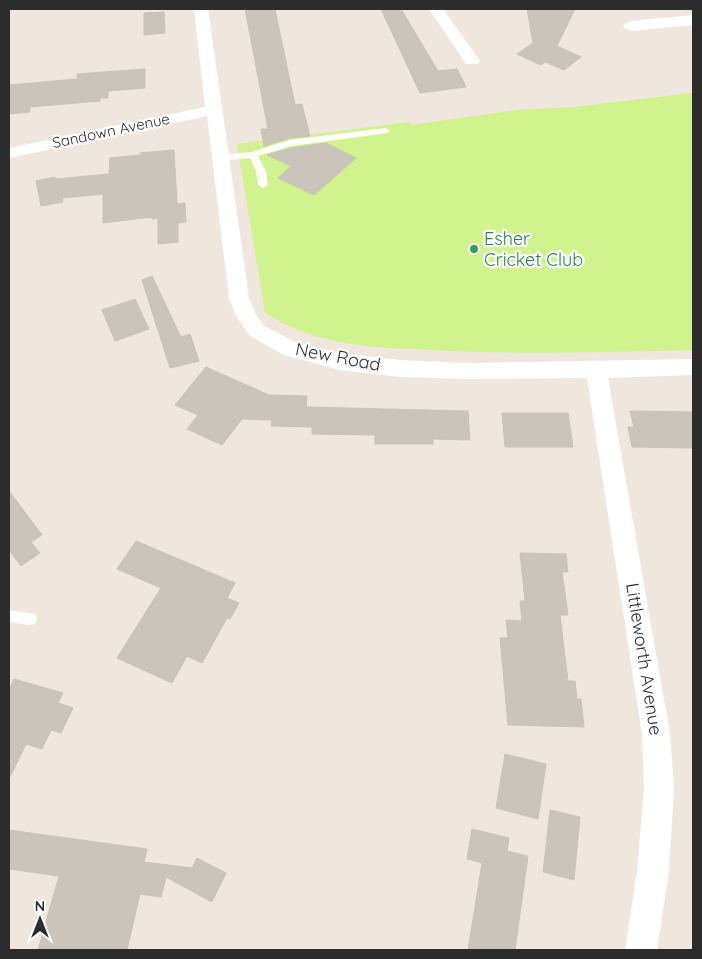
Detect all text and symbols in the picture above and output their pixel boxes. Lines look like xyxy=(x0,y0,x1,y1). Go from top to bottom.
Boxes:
street label: Sandown Avenue xyxy=(50,109,171,152)
place label: Esher Cricket Club xyxy=(484,227,583,271)
marker: Esher Cricket Club xyxy=(468,243,480,255)
street label: New Road xyxy=(293,337,383,376)
street label: Littleworth Avenue xyxy=(621,581,668,737)
north arrow xyxy=(15,894,65,944)
text: N xyxy=(35,897,45,915)

